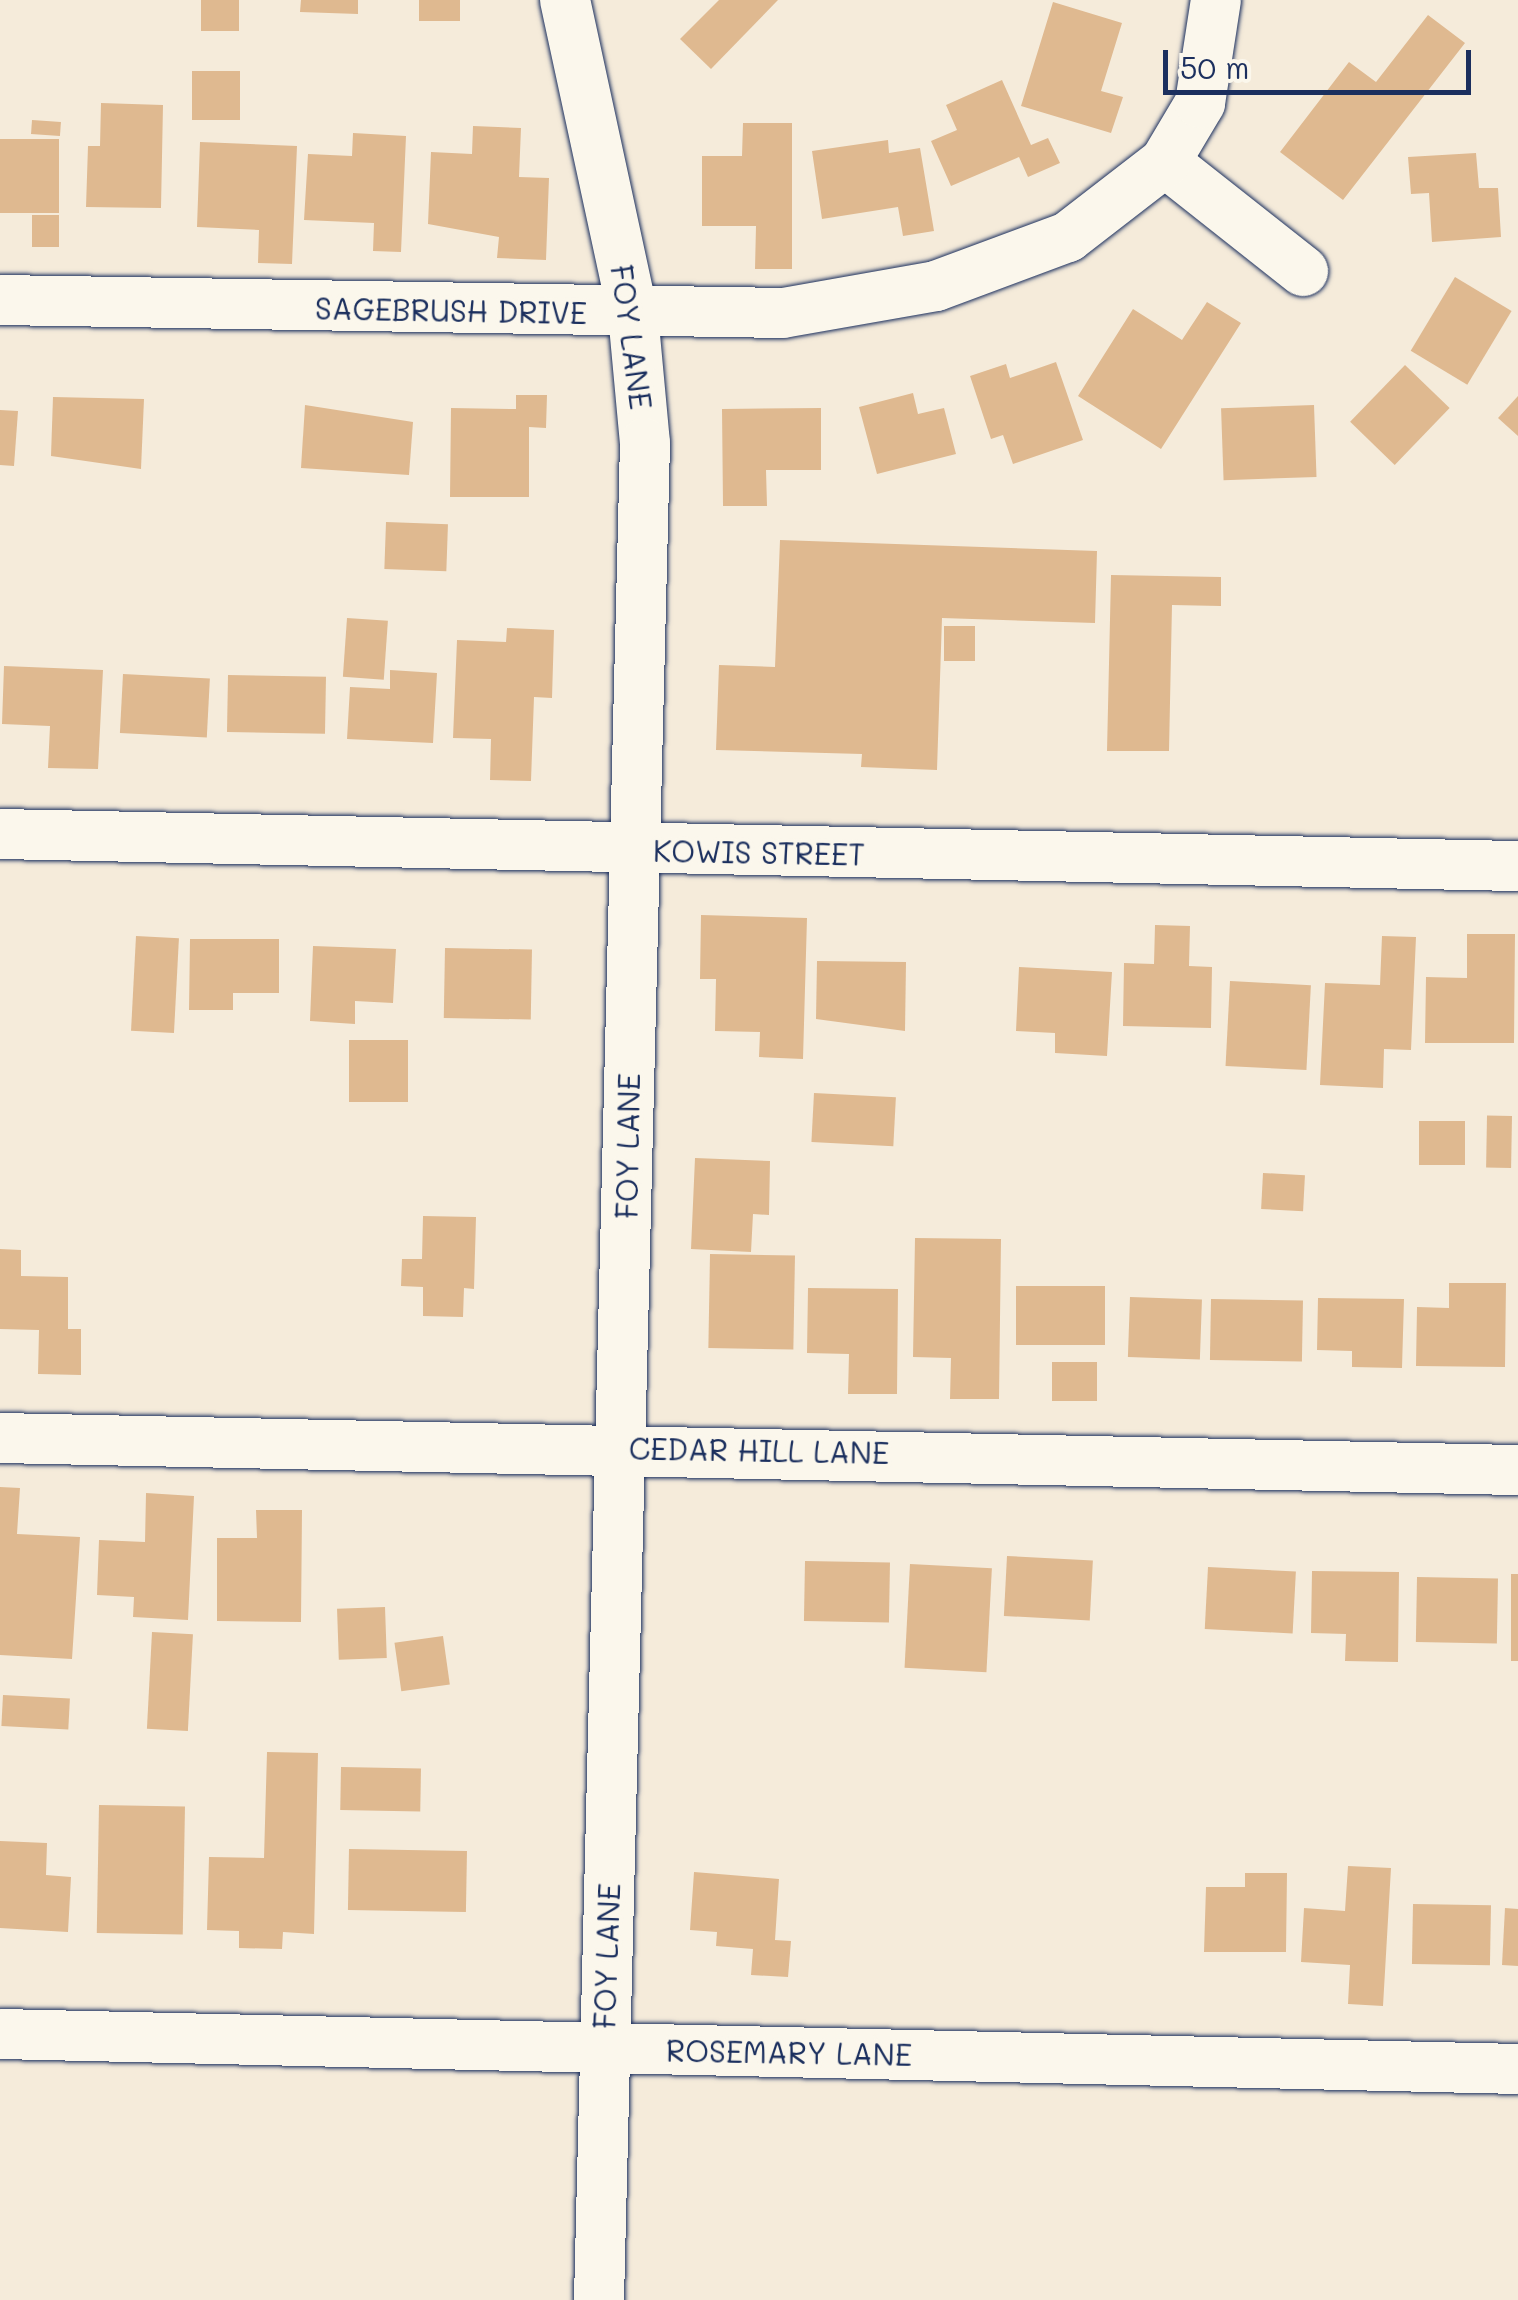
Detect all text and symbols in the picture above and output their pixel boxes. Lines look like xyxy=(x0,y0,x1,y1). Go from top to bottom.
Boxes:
scale bar xyxy=(1168,30,1476,92)
text: 50 m xyxy=(1180,47,1250,87)
street label: FOY LANE xyxy=(604,262,660,412)
street label: SAGEBRUSH DRIVE xyxy=(315,290,587,330)
street label: KOWIS STREET xyxy=(653,832,865,872)
street label: FOY LANE xyxy=(608,1073,646,1219)
street label: CEDAR HILL LANE xyxy=(629,1430,889,1470)
street label: FOY LANE xyxy=(585,1883,627,2029)
street label: ROSEMARY LANE xyxy=(666,2032,912,2072)

